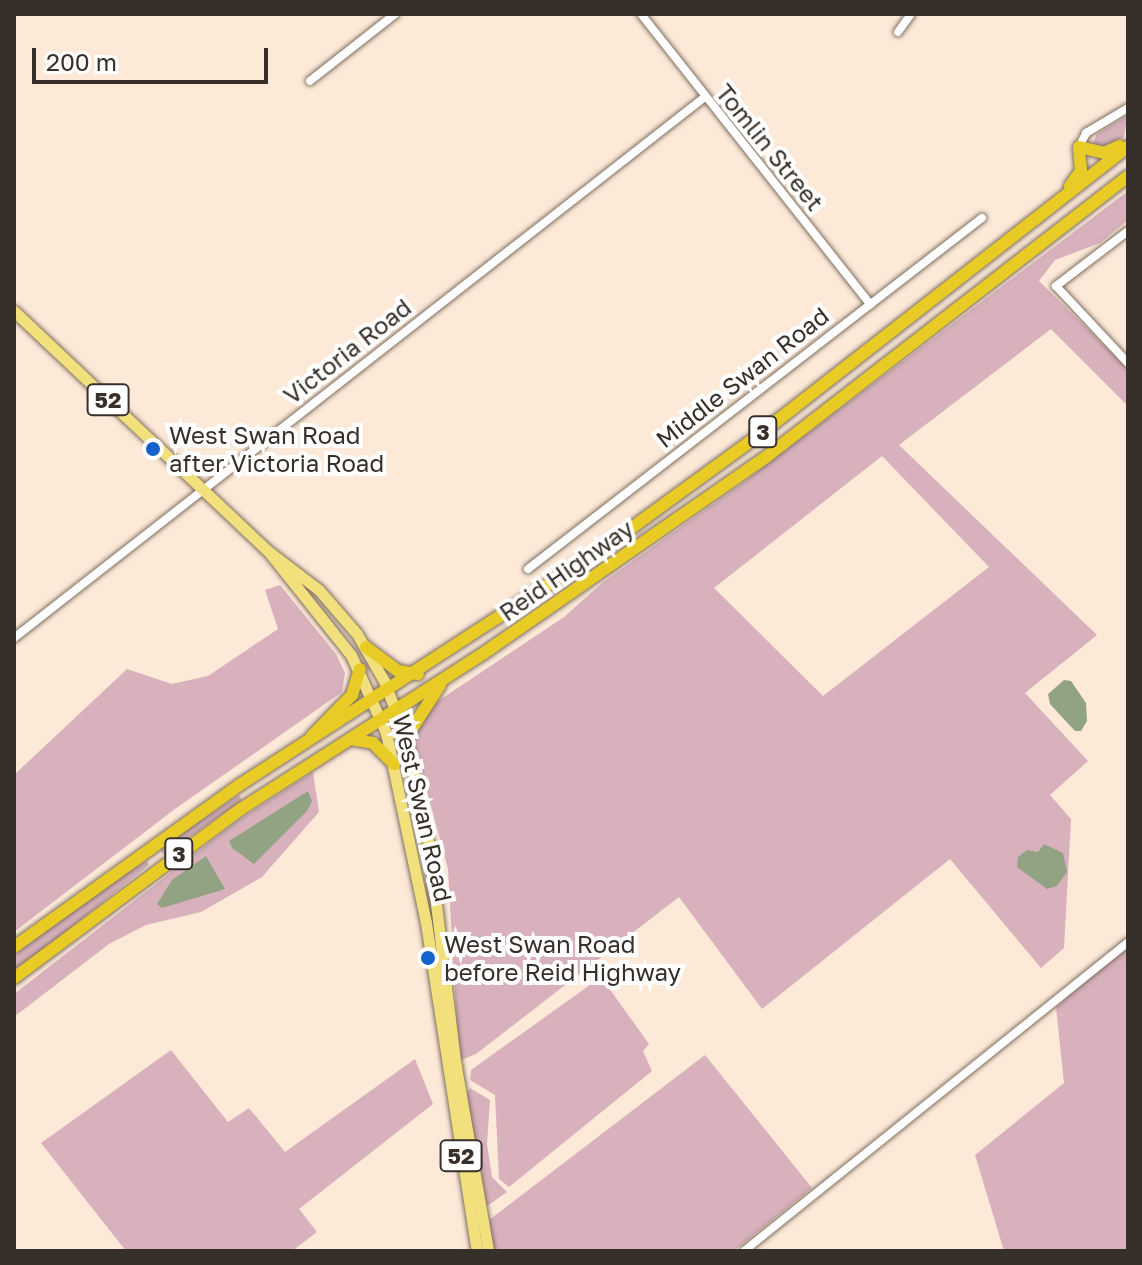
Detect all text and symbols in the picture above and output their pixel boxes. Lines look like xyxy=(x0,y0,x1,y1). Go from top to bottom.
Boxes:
scale bar xyxy=(36,32,272,82)
text: 200 m xyxy=(46,47,117,76)
street label: Tomlin Street xyxy=(710,78,830,216)
street label: Victoria Road xyxy=(278,292,416,410)
street label: Middle Swan Road xyxy=(650,301,834,453)
road number: 52 xyxy=(86,382,130,418)
road number: 3 xyxy=(747,414,779,450)
place label: West Swan Road after Victoria Road xyxy=(169,421,384,477)
marker: West Swan Road after Victoria Road xyxy=(144,440,162,458)
street label: Reid Highway xyxy=(494,513,638,627)
street label: West Swan Road xyxy=(387,711,459,905)
road number: 3 xyxy=(163,836,195,872)
place label: West Swan Road before Reid Highway xyxy=(444,930,681,986)
marker: West Swan Road before Reid Highway xyxy=(419,949,437,967)
road number: 52 xyxy=(439,1138,483,1174)

